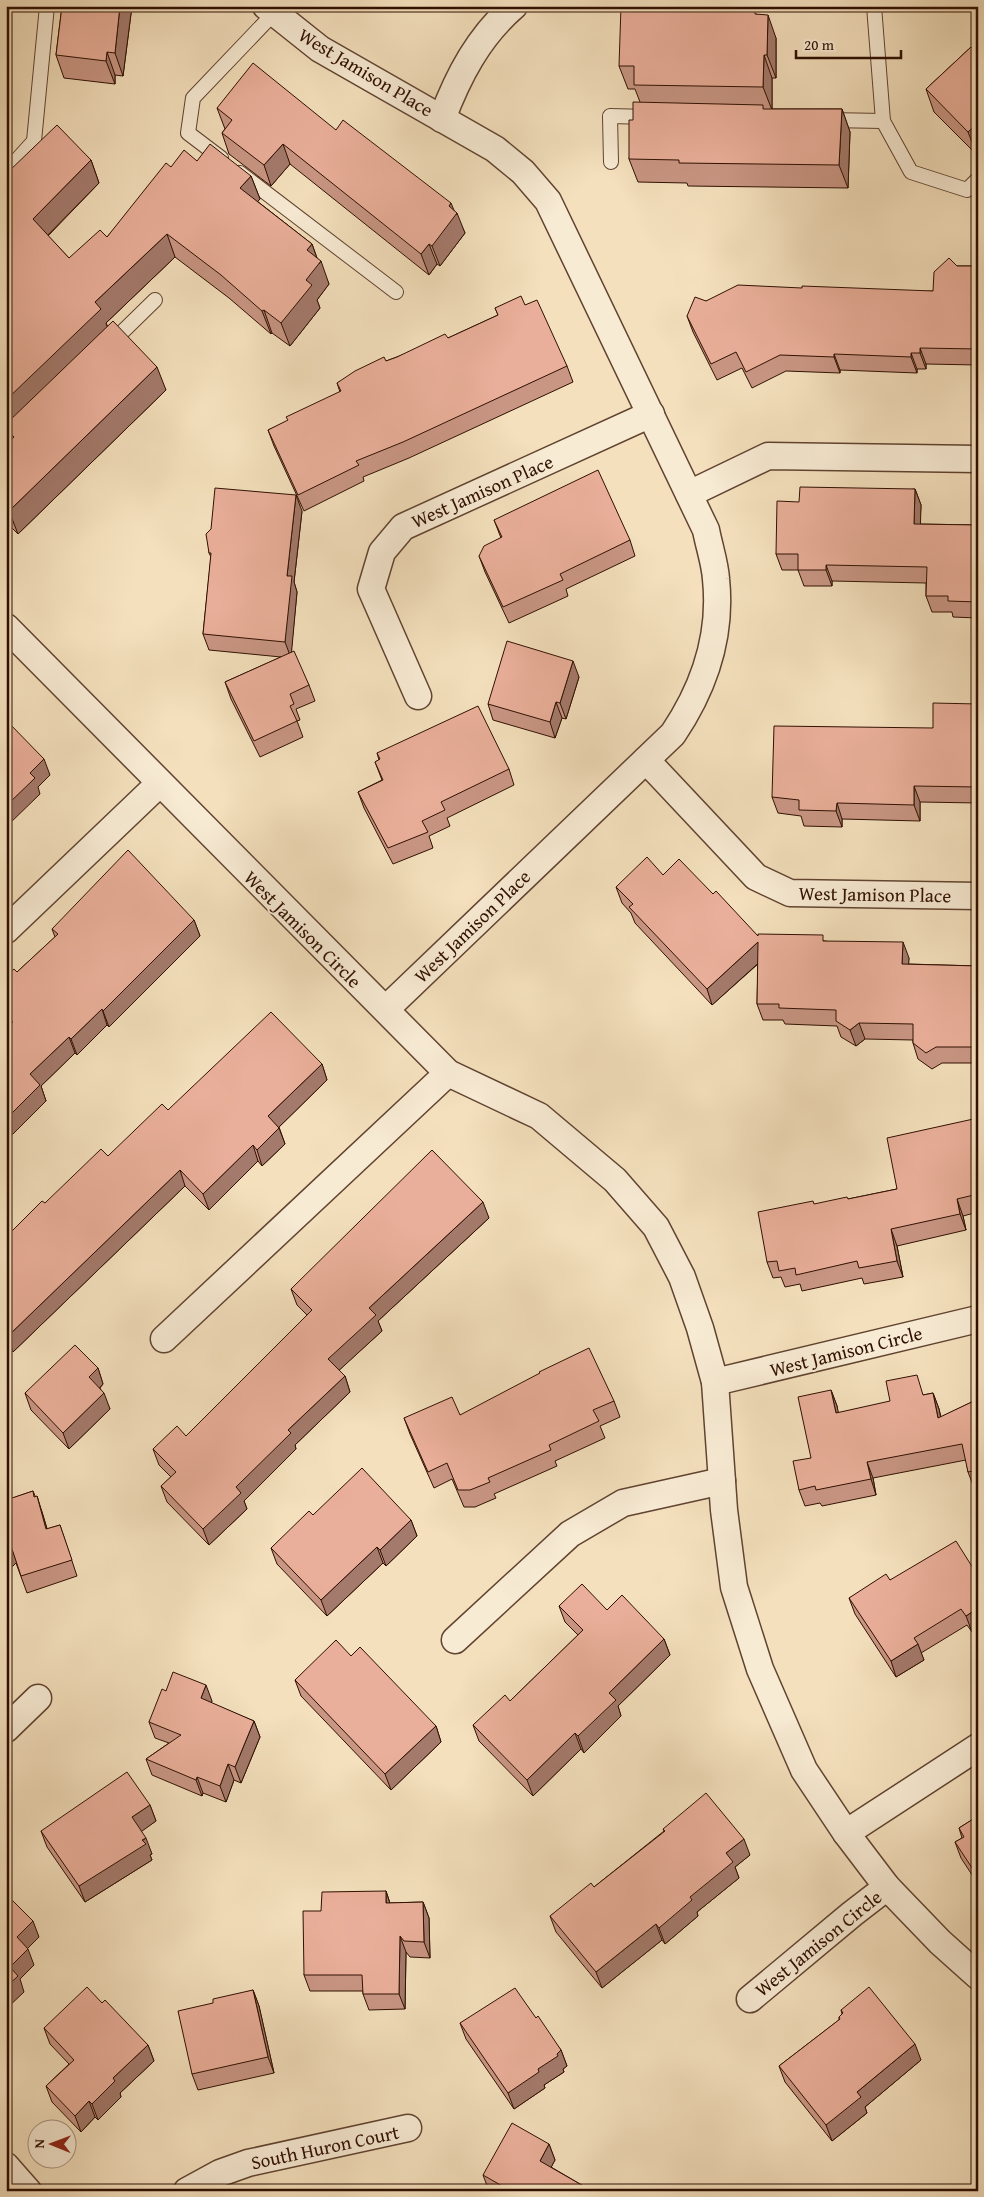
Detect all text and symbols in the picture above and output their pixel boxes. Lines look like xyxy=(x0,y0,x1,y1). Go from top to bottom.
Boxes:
street label: West Jamison Place xyxy=(293,21,439,123)
scale bar xyxy=(796,28,902,60)
text: 20 m xyxy=(804,34,835,55)
street label: West Jamison Place xyxy=(407,447,557,535)
street label: West Jamison Place xyxy=(407,863,537,989)
street label: West Jamison Circle xyxy=(238,864,368,994)
street label: West Jamison Place xyxy=(798,879,952,909)
street label: West Jamison Circle xyxy=(767,1318,925,1383)
street label: West Jamison Circle xyxy=(748,1883,888,2003)
street label: South Huron Court xyxy=(248,2118,402,2176)
north arrow xyxy=(28,2120,78,2170)
text: N xyxy=(29,2138,49,2149)

